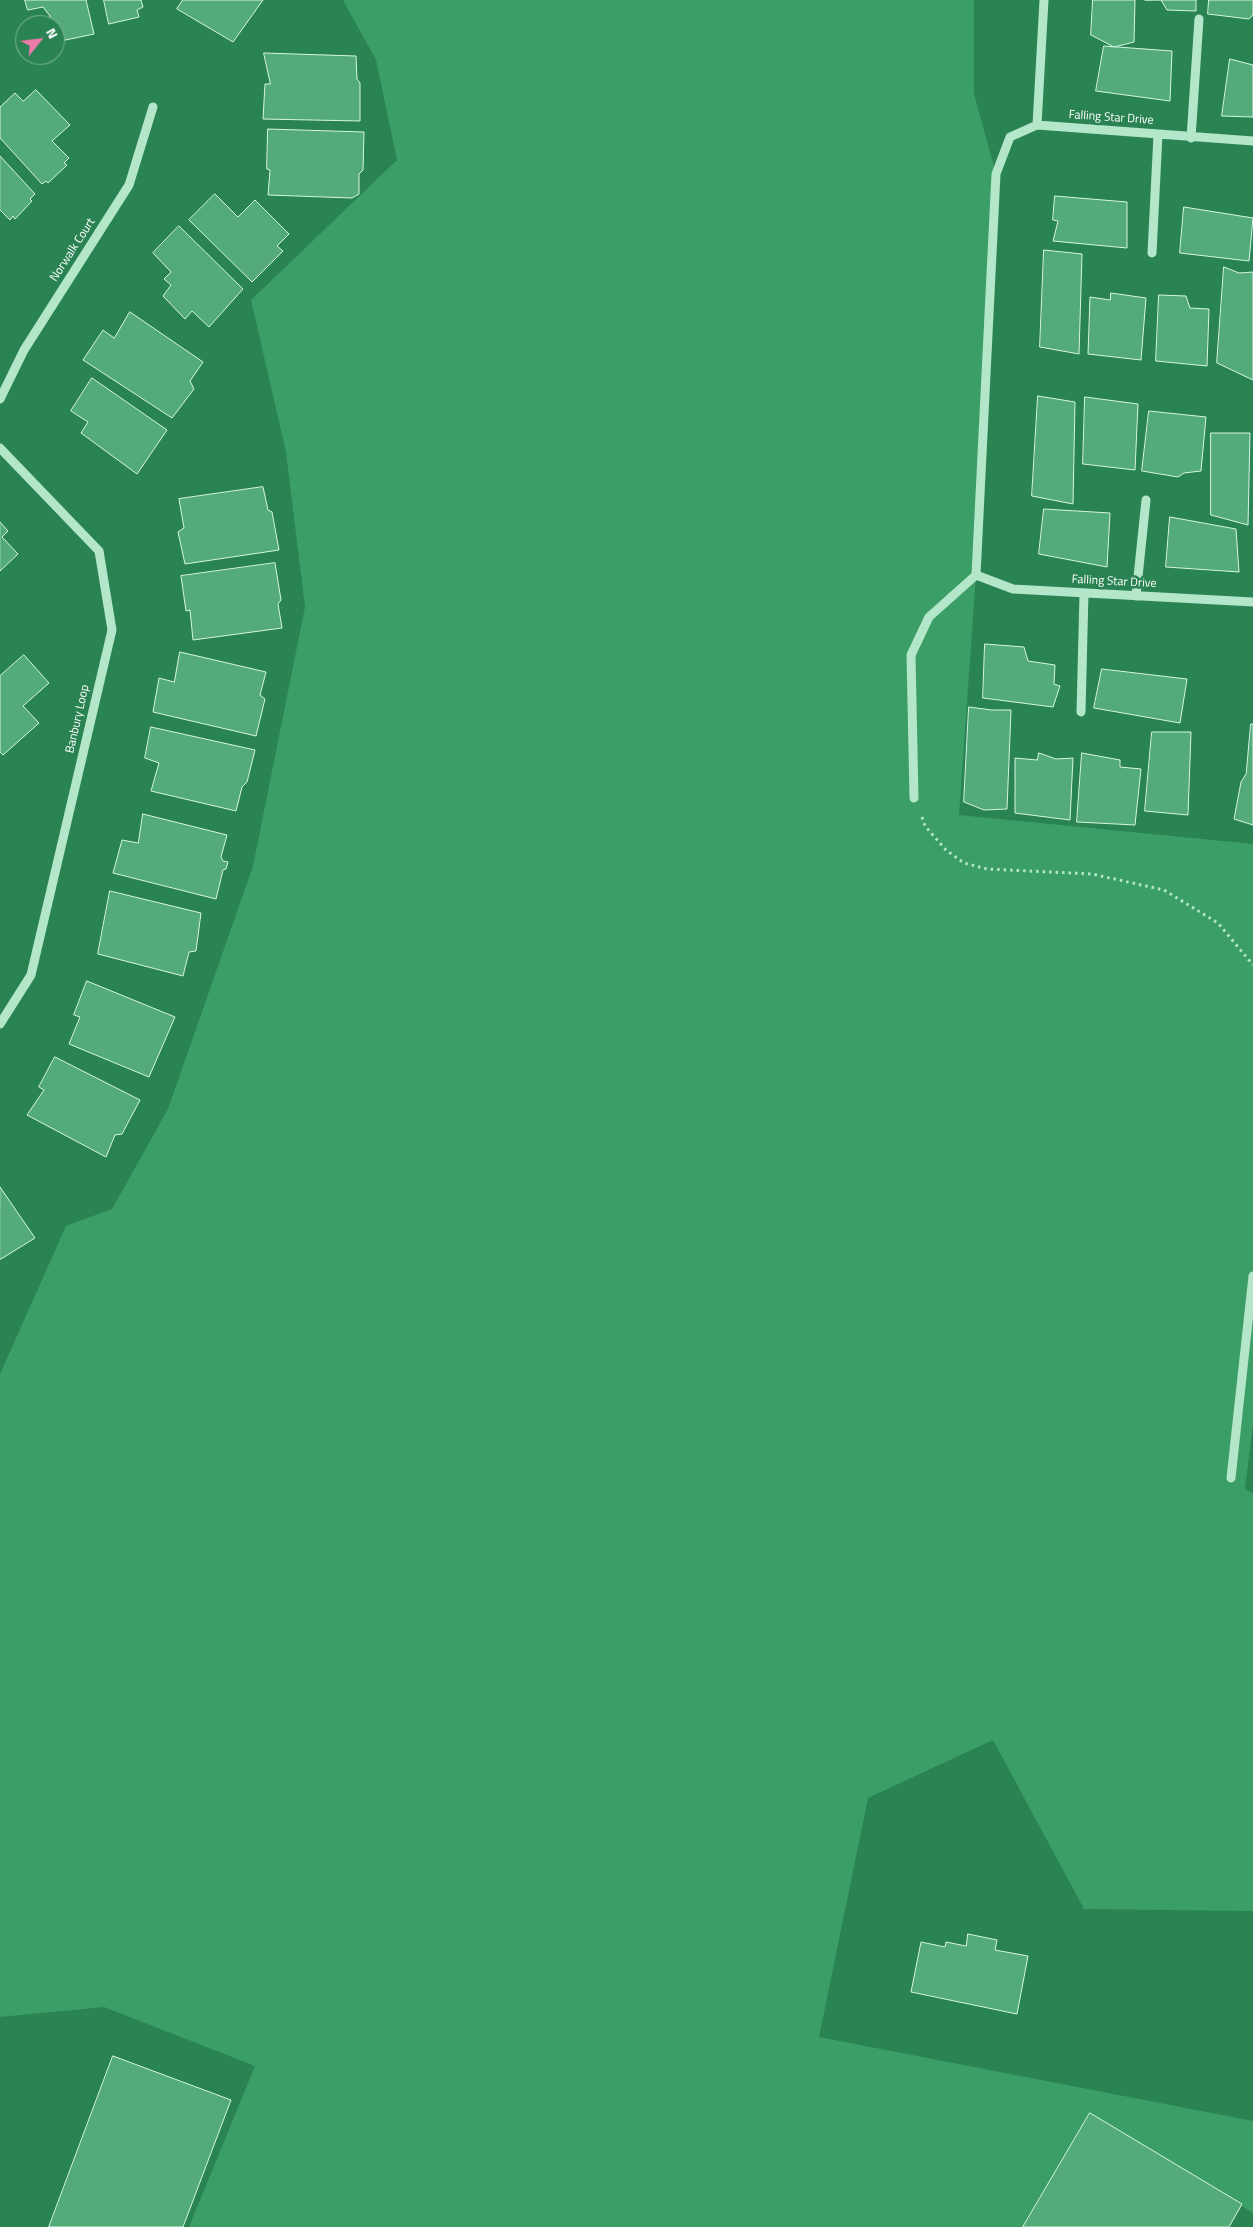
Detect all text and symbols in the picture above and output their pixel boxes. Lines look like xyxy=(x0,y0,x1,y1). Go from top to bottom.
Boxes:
north arrow xyxy=(15,15,65,65)
text: N xyxy=(41,24,64,42)
street label: Falling Star Drive xyxy=(1068,108,1154,128)
street label: Norwalk Court xyxy=(47,216,99,284)
street label: Falling Star Drive xyxy=(1071,573,1157,591)
street label: Banbury Loop xyxy=(63,683,93,755)

